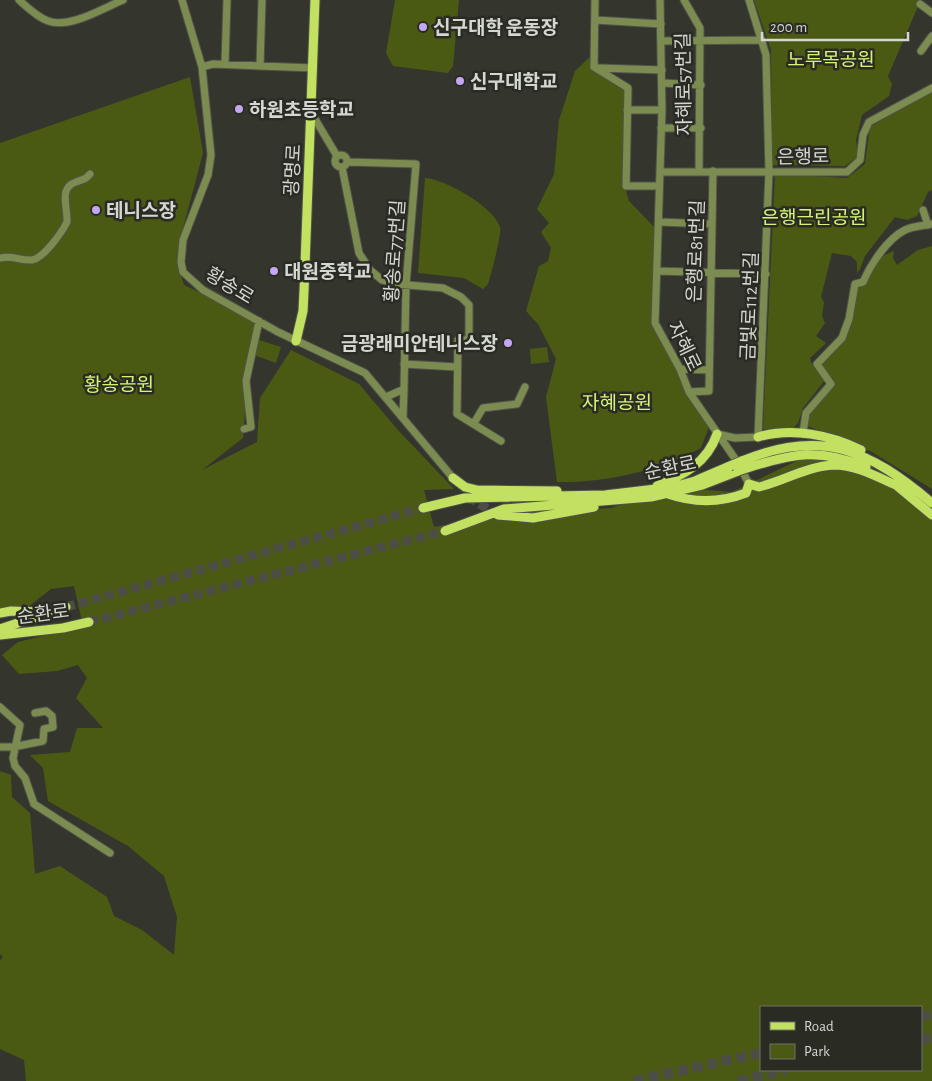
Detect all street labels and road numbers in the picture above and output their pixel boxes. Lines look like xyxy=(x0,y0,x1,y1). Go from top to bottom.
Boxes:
street label: 자혜로57번길 xyxy=(673,32,695,136)
street label: 광명로 xyxy=(282,143,304,197)
street label: 은행로 xyxy=(777,147,829,167)
street label: 황송로77번길 xyxy=(380,199,409,303)
street label: 은행로81번길 xyxy=(684,199,708,303)
street label: 금빛로112번길 xyxy=(738,251,762,361)
street label: 황송로 xyxy=(202,263,258,308)
street label: 자혜로 xyxy=(664,318,705,374)
street label: 순환로 xyxy=(642,453,698,483)
street label: 순환로 xyxy=(16,601,70,627)

